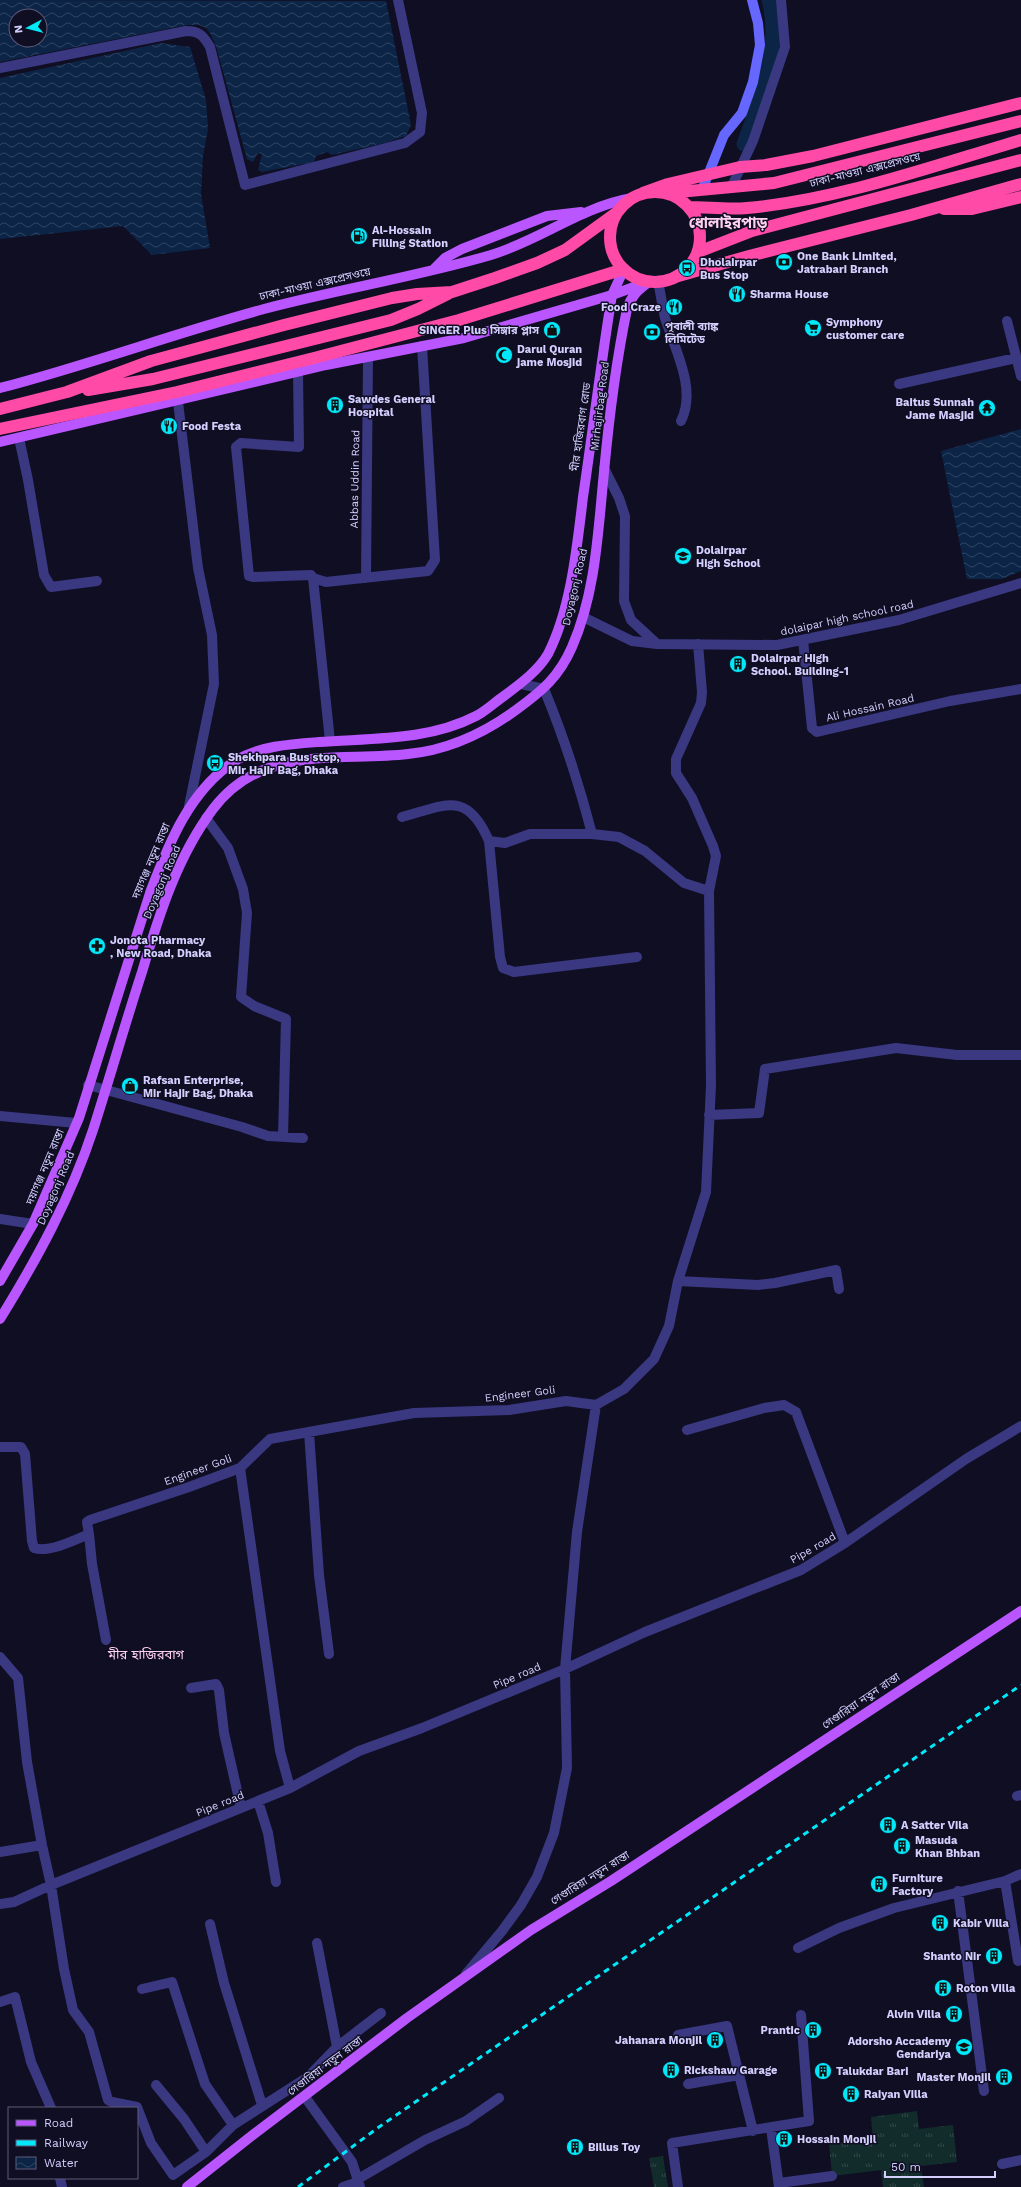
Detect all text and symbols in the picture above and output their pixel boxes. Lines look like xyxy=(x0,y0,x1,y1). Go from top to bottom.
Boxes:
north arrow xyxy=(8,8,48,48)
text: N xyxy=(12,24,26,34)
street label: ঢাকা-মাওয়া এক্সপ্রেসওয়ে xyxy=(807,150,922,190)
district label: ধোলাইরপাড় xyxy=(689,214,767,232)
place label: Al-Hossain Filling Station xyxy=(372,224,448,250)
fuel station icon: Al-Hossain Filling Station xyxy=(349,226,369,246)
place label: One Bank Limited, Jatrabari Branch xyxy=(797,250,897,276)
bank icon: One Bank Limited, Jatrabari Branch xyxy=(774,252,794,272)
place label: Dholairpar Bus Stop xyxy=(700,256,757,282)
bus stop icon: Dholairpar Bus Stop xyxy=(677,258,697,278)
street label: ঢাকা-মাওয়া এক্সপ্রেসওয়ে xyxy=(257,265,372,303)
restaurant icon: Sharma House xyxy=(727,284,747,304)
place label: Sharma House xyxy=(750,288,829,301)
restaurant icon: Food Craze xyxy=(664,297,684,317)
place label: Food Craze xyxy=(601,301,661,314)
place label: Symphony customer care xyxy=(826,316,904,342)
supermarket icon: Symphony customer care xyxy=(803,318,823,338)
shop icon: SINGER Plus সিঙ্গার প্লাস xyxy=(542,320,562,340)
place label: পূবালী ব্যাঙ্ক লিমিটেড xyxy=(664,320,719,346)
bank icon: পূবালী ব্যাঙ্ক লিমিটেড xyxy=(642,322,662,342)
place label: SINGER Plus সিঙ্গার প্লাস xyxy=(419,324,540,337)
place label: Darul Quran jame Mosjid xyxy=(515,343,582,369)
mosque icon: Darul Quran jame Mosjid xyxy=(494,345,514,365)
street label: Mirhajirbag Road xyxy=(588,361,612,451)
street label: মীর হাজিরবাগ রোড xyxy=(568,382,594,473)
place label: Sawdes General Hospital xyxy=(348,393,436,419)
building icon: Sawdes General Hospital xyxy=(325,395,345,415)
place label: Baitus Sunnah Jame Masjid xyxy=(896,396,974,422)
temple icon: Baitus Sunnah Jame Masjid xyxy=(977,398,997,418)
restaurant icon: Food Festa xyxy=(159,416,179,436)
place label: Food Festa xyxy=(182,420,242,433)
street label: Abbas Uddin Road xyxy=(348,430,362,528)
place label: Dolairpar High School xyxy=(696,544,761,570)
school or university icon: Dolairpar High School xyxy=(673,546,693,566)
street label: Doyagonj Road xyxy=(560,547,590,627)
street label: dolaipar high school road xyxy=(779,598,915,638)
place label: Dolairpar High School. Building-1 xyxy=(751,652,849,678)
building icon: Dolairpar High School. Building-1 xyxy=(728,654,748,674)
street label: Ali Hossain Road xyxy=(825,692,915,724)
place label: Shekhpara Bus stop, Mir Hajir Bag, Dhaka xyxy=(228,751,340,777)
bus stop icon: Shekhpara Bus stop, Mir Hajir Bag, Dhaka xyxy=(205,753,225,773)
street label: দয়াগঞ্জ নতুন রাস্তা xyxy=(129,820,173,902)
street label: Doyagonj Road xyxy=(141,843,183,921)
place label: Jonota Pharmacy , New Road, Dhaka xyxy=(110,934,212,960)
pharmacy icon: Jonota Pharmacy , New Road, Dhaka xyxy=(87,936,107,956)
place label: Rafsan Enterprise, Mir Hajir Bag, Dhaka xyxy=(143,1074,254,1100)
shop icon: Rafsan Enterprise, Mir Hajir Bag, Dhaka xyxy=(120,1076,140,1096)
street label: দয়াগঞ্জ নতুন রাস্তা xyxy=(23,1126,67,1208)
street label: Doyagonj Road xyxy=(35,1149,77,1227)
street label: Engineer Goli xyxy=(484,1383,556,1405)
street label: Engineer Goli xyxy=(162,1452,234,1488)
street label: Pipe road xyxy=(788,1530,838,1566)
district label: মীর হাজিরবাগ xyxy=(107,1647,185,1662)
street label: Pipe road xyxy=(491,1660,543,1692)
street label: গেণ্ডারিয়া নতুন রাস্তা xyxy=(820,1670,903,1732)
street label: Pipe road xyxy=(194,1788,246,1820)
building icon: A Satter Vila xyxy=(878,1815,898,1835)
place label: A Satter Vila xyxy=(901,1819,969,1832)
place label: Masuda Khan Bhban xyxy=(915,1834,980,1860)
building icon: Masuda Khan Bhban xyxy=(892,1836,912,1856)
street label: গেণ্ডারিয়া নতুন রাস্তা xyxy=(548,1848,633,1908)
place label: Furniture Factory xyxy=(892,1872,943,1898)
building icon: Furniture Factory xyxy=(869,1874,889,1894)
building icon: Kabir Villa xyxy=(930,1913,950,1933)
place label: Kabir Villa xyxy=(953,1917,1009,1930)
building icon: Shanto Nir xyxy=(984,1946,1004,1966)
place label: Shanto Nir xyxy=(923,1950,981,1963)
building icon: Roton Villa xyxy=(933,1978,953,1998)
place label: Roton Villa xyxy=(956,1982,1016,1995)
building icon: Alvin Villa xyxy=(944,2004,964,2024)
place label: Alvin Villa xyxy=(887,2008,942,2021)
building icon: Prantic xyxy=(803,2020,823,2040)
place label: Prantic xyxy=(761,2024,800,2037)
building icon: Jahanara Monjil xyxy=(705,2030,725,2050)
street label: গেণ্ডারিয়া নতুন রাস্তা xyxy=(285,2033,366,2098)
place label: Jahanara Monjil xyxy=(615,2034,702,2047)
place label: Adorsho Accademy Gendariya xyxy=(848,2035,952,2061)
school or university icon: Adorsho Accademy Gendariya xyxy=(954,2037,974,2057)
building icon: Rickshaw Garage xyxy=(661,2060,681,2080)
building icon: Talukdar Bari xyxy=(813,2061,833,2081)
place label: Rickshaw Garage xyxy=(684,2064,777,2077)
place label: Talukdar Bari xyxy=(836,2065,908,2078)
building icon: Master Monjil xyxy=(994,2067,1014,2087)
place label: Master Monjil xyxy=(917,2071,991,2084)
building icon: Raiyan Villa xyxy=(841,2084,861,2104)
place label: Raiyan Villa xyxy=(864,2088,928,2101)
legend xyxy=(8,2107,138,2179)
text: Road xyxy=(44,2116,73,2130)
building icon: Hossain Monjil xyxy=(774,2129,794,2149)
place label: Hossain Monjil xyxy=(797,2133,877,2146)
text: Railway xyxy=(44,2136,89,2150)
building icon: Billus Toy xyxy=(565,2137,585,2157)
place label: Billus Toy xyxy=(588,2141,641,2154)
scale bar xyxy=(885,2153,995,2179)
text: Water xyxy=(44,2156,79,2170)
text: 50 m xyxy=(891,2160,921,2174)

